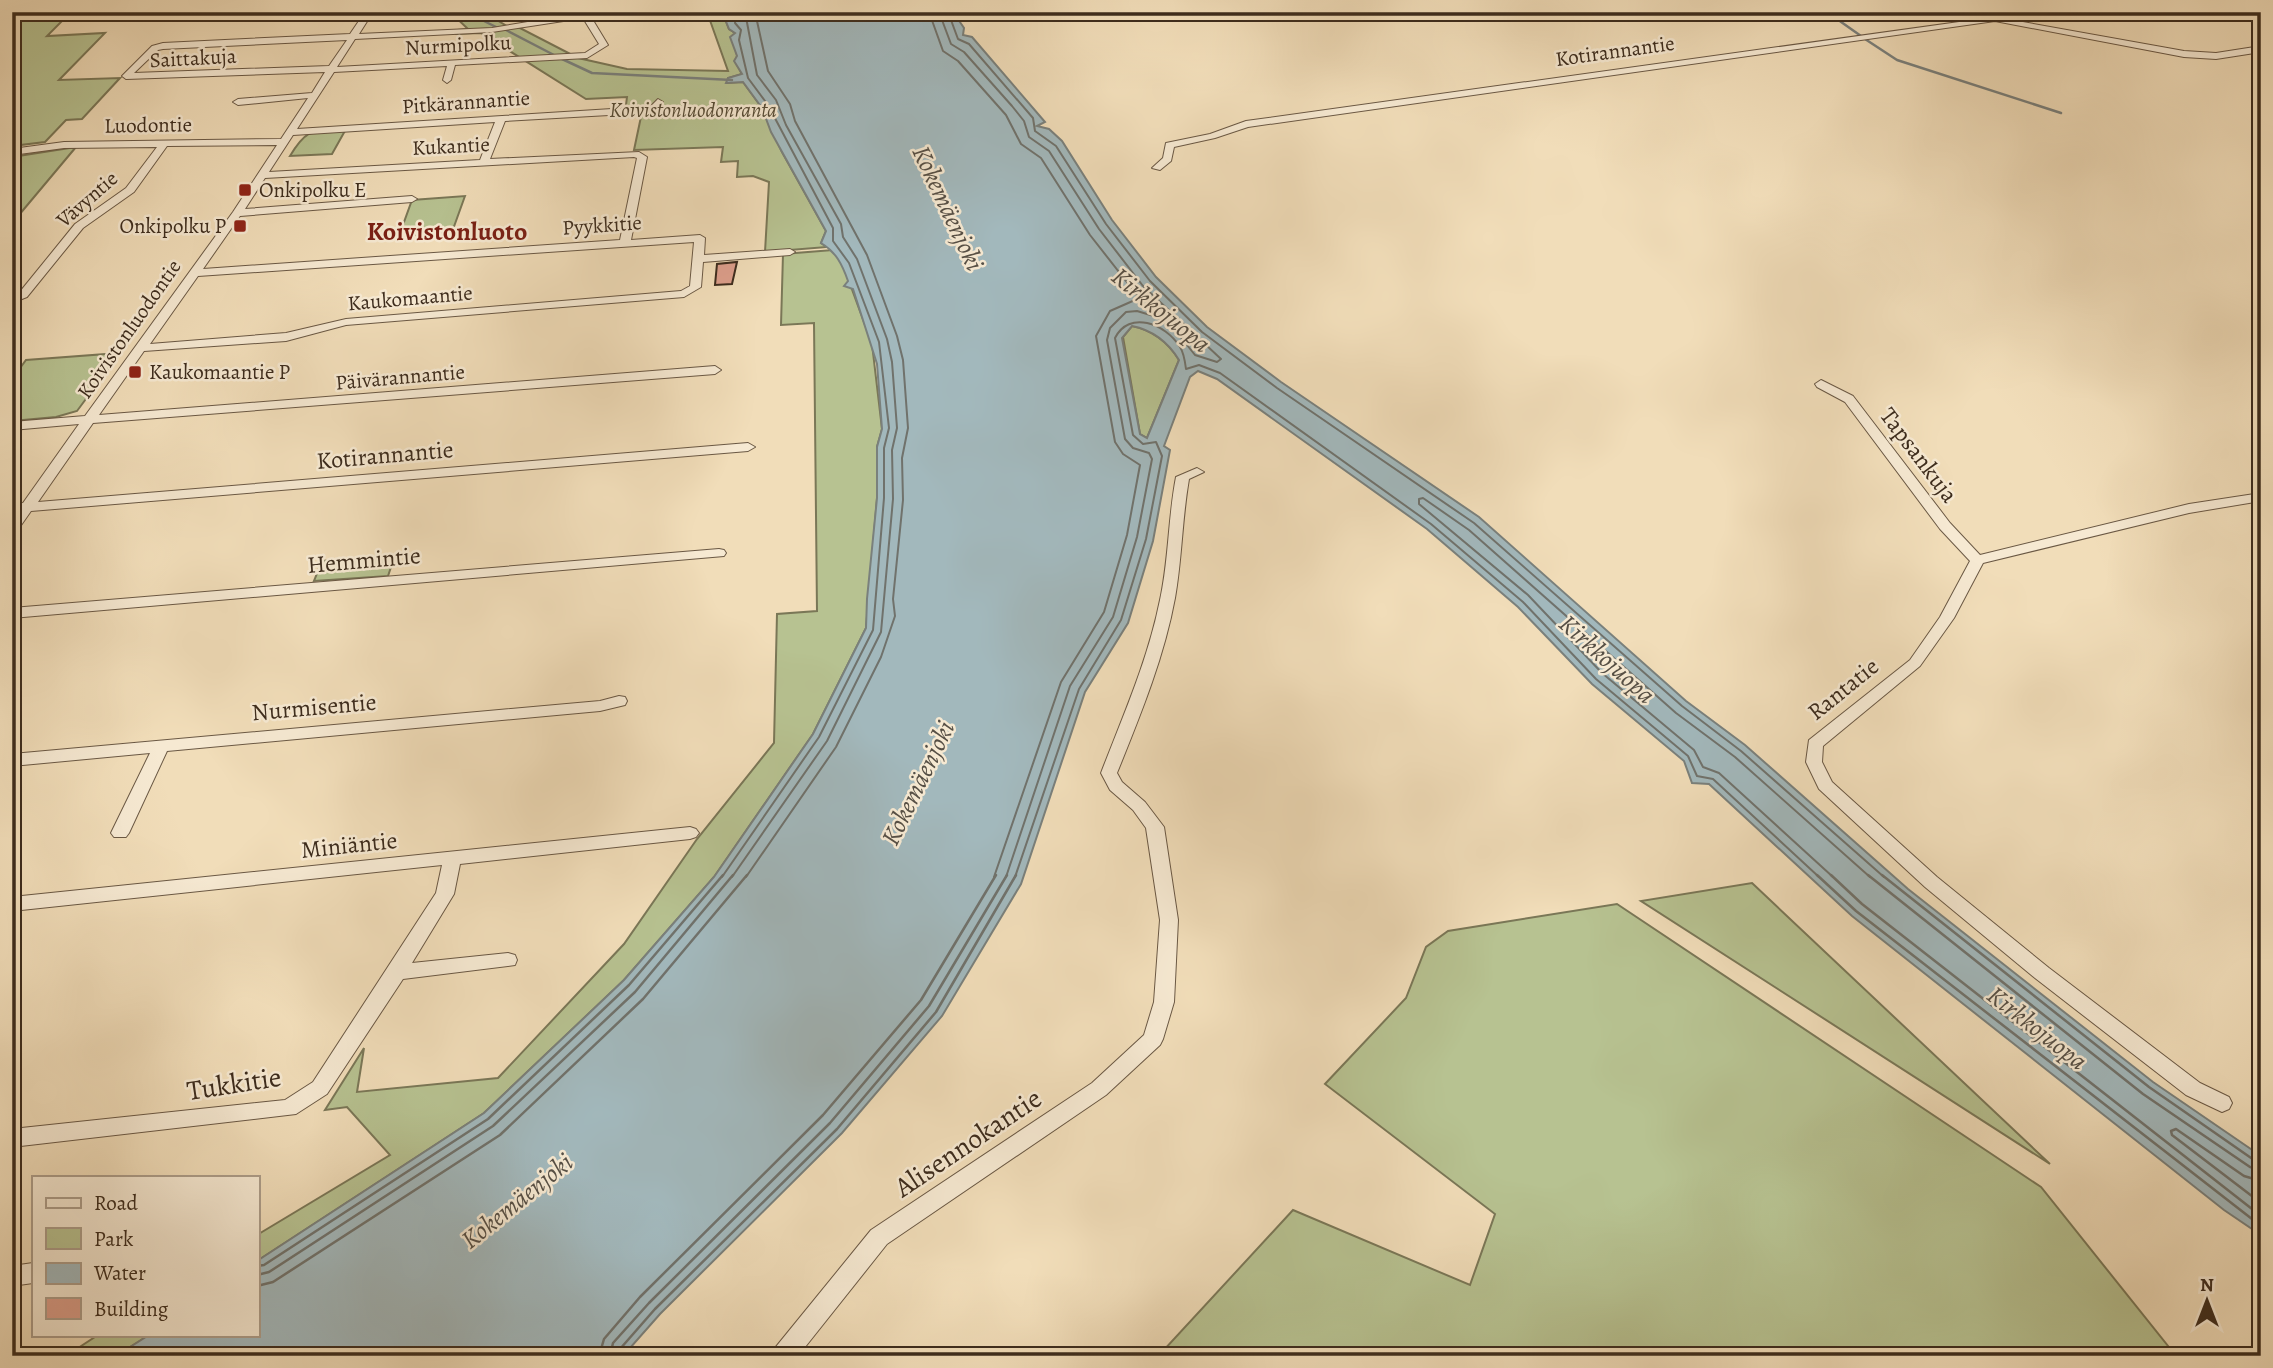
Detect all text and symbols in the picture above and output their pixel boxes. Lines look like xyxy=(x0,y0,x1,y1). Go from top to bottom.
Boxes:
street label: Nurmipolku xyxy=(404,28,512,62)
street label: Kotirannantie xyxy=(1554,29,1676,73)
street label: Saittakuja xyxy=(149,42,237,74)
street label: Pitkärannantie xyxy=(401,84,531,120)
park label: Koivistonluodonranta xyxy=(609,96,777,124)
street label: Luodontie xyxy=(104,110,192,140)
street label: Kukantie xyxy=(411,130,491,162)
water label: Kokemäenjoki xyxy=(904,140,992,276)
street label: Vävyntie xyxy=(50,164,124,234)
place label: Onkipolku E xyxy=(259,176,366,204)
marker: Onkipolku E xyxy=(237,182,253,198)
street label: Pyykkitie xyxy=(561,208,643,242)
place label: Onkipolku P xyxy=(119,212,226,240)
district label: Koivistonluoto xyxy=(367,214,527,249)
marker: Onkipolku P xyxy=(232,218,248,234)
street label: Koivistonluodontie xyxy=(70,254,188,404)
water label: Kirkkojuopa xyxy=(1104,259,1218,361)
street label: Kaukomaantie xyxy=(346,279,474,317)
street label: Päivärannantie xyxy=(334,357,466,397)
place label: Kaukomaantie P xyxy=(149,358,291,386)
marker: Kaukomaantie P xyxy=(127,364,143,380)
street label: Tapsankuja xyxy=(1873,401,1966,510)
street label: Kotirannantie xyxy=(315,433,455,477)
street label: Hemmintie xyxy=(306,539,422,581)
water label: Kirkkojuopa xyxy=(1551,606,1663,712)
street label: Rantatie xyxy=(1801,650,1885,728)
street label: Nurmisentie xyxy=(250,686,378,728)
water label: Kokemäenjoki xyxy=(873,715,963,851)
street label: Miniäntie xyxy=(299,824,399,866)
water label: Kirkkojuopa xyxy=(1980,978,2094,1078)
street label: Tukkitie xyxy=(184,1058,284,1110)
street label: Alisennokantie xyxy=(886,1080,1049,1207)
water label: Kokemäenjoki xyxy=(454,1145,580,1257)
legend xyxy=(32,1176,259,1336)
text: Road xyxy=(94,1189,138,1217)
text: Park xyxy=(94,1225,134,1253)
text: Water xyxy=(93,1259,146,1287)
north arrow xyxy=(2172,1266,2242,1336)
text: N xyxy=(2200,1272,2214,1298)
text: Building xyxy=(94,1295,169,1323)

